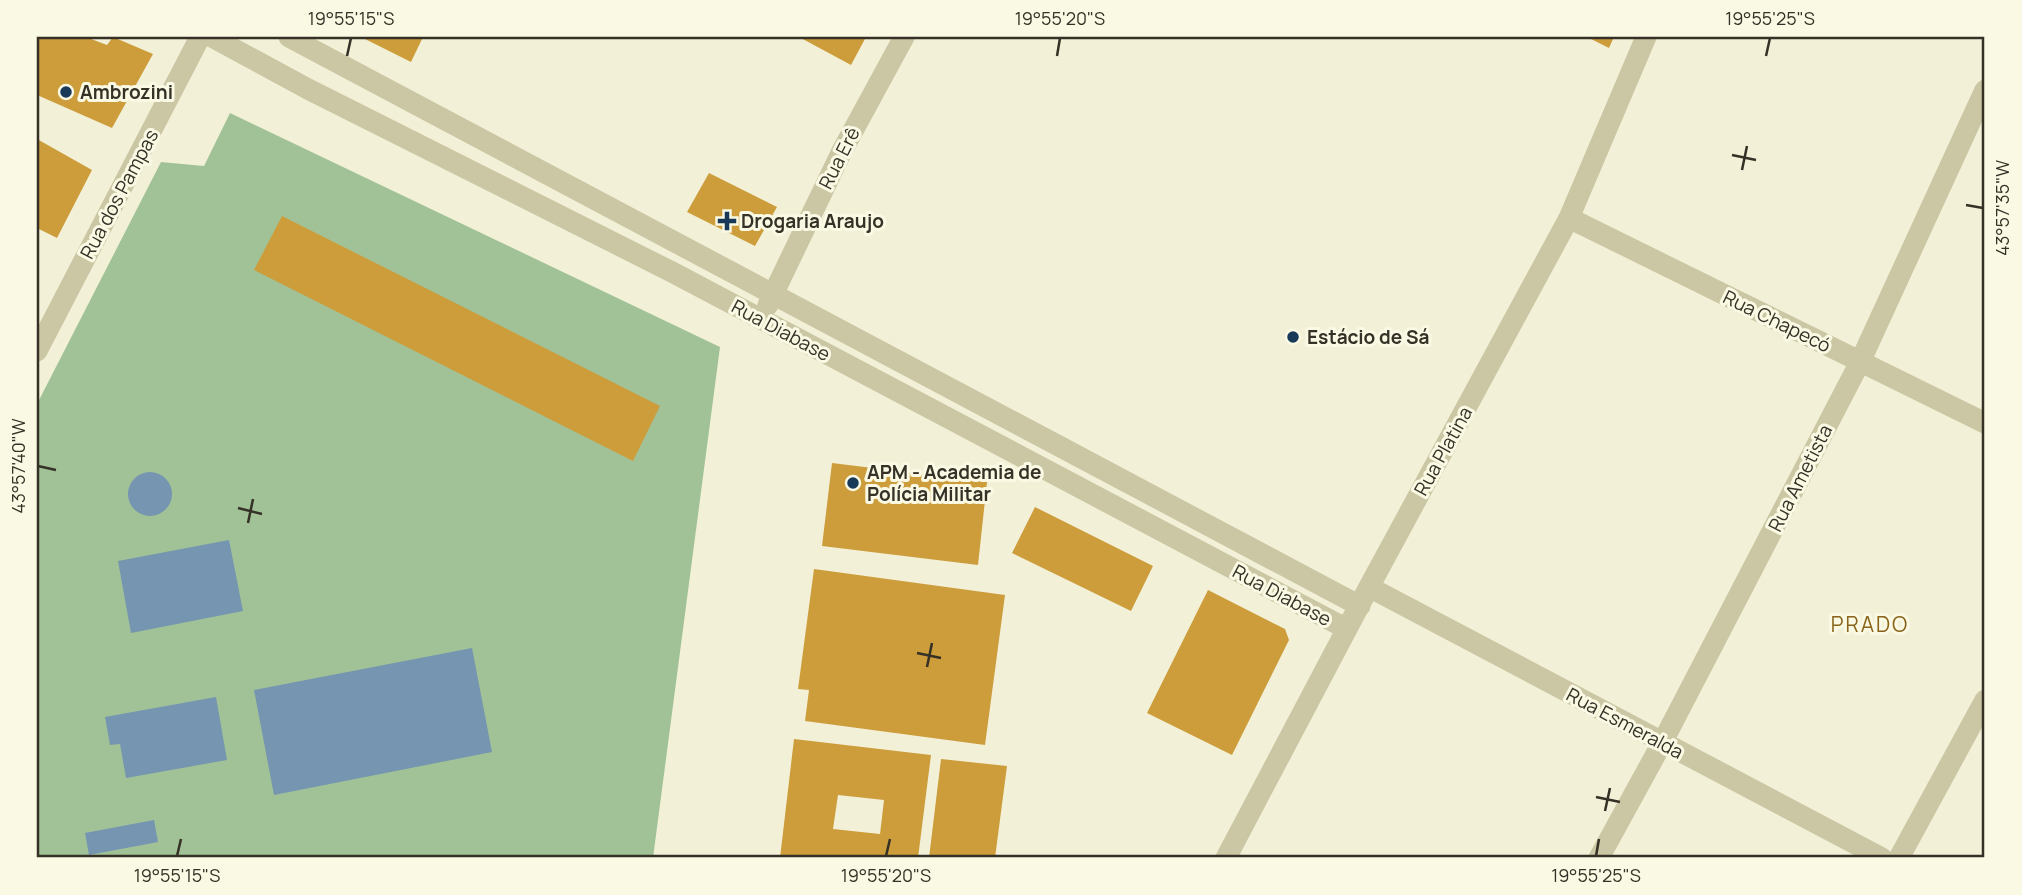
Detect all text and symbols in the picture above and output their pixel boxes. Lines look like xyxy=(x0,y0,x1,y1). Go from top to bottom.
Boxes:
text: 19°55'15"S xyxy=(308,6,394,30)
text: 19°55'20"S xyxy=(1015,6,1105,30)
text: 19°55'25"S xyxy=(1725,6,1815,30)
place label: Ambrozini xyxy=(80,79,173,105)
marker: Ambrozini xyxy=(58,84,74,100)
street label: Rua Erê xyxy=(812,123,866,193)
street label: Rua dos Pampas xyxy=(74,125,164,263)
text: 43°57'35"W xyxy=(1990,160,2014,256)
place label: Drogaria Araujo xyxy=(741,208,884,234)
marker: Drogaria Araujo xyxy=(719,213,735,229)
street label: Rua Chapecó xyxy=(1719,284,1835,358)
street label: Rua Diabase xyxy=(727,293,835,367)
place label: Estácio de Sá xyxy=(1307,324,1430,350)
marker: Estácio de Sá xyxy=(1285,329,1301,345)
street label: Rua Platina xyxy=(1408,402,1478,500)
text: 43°57'40"W xyxy=(6,418,30,514)
street label: Rua Ametista xyxy=(1762,420,1838,536)
place label: APM - Academia de Polícia Militar xyxy=(867,459,1041,507)
marker: APM - Academia de Polícia Militar xyxy=(845,475,861,491)
street label: Rua Diabase xyxy=(1228,558,1336,632)
district label: PRADO xyxy=(1831,610,1909,638)
street label: Rua Esmeralda xyxy=(1562,681,1688,765)
text: 19°55'15"S xyxy=(134,863,220,887)
text: 19°55'20"S xyxy=(841,863,931,887)
text: 19°55'25"S xyxy=(1551,863,1641,887)

